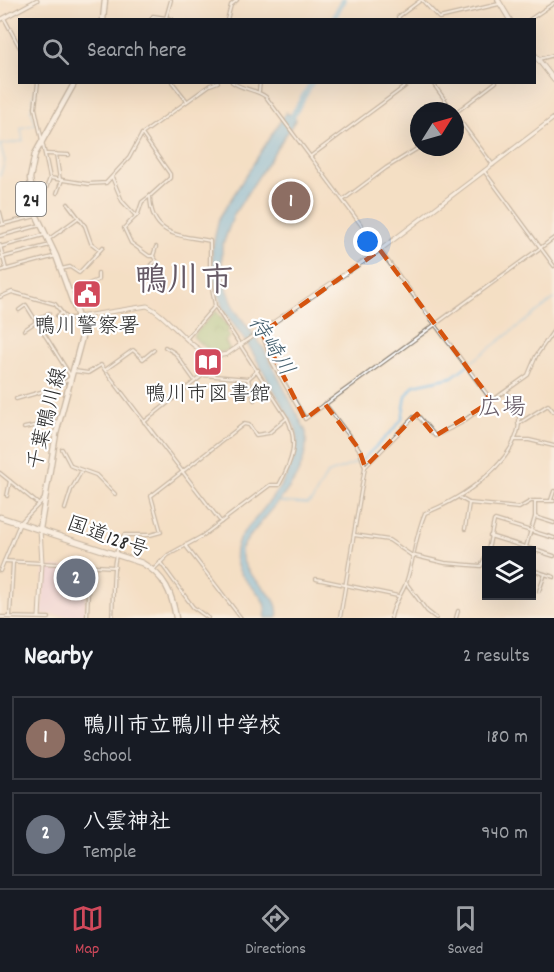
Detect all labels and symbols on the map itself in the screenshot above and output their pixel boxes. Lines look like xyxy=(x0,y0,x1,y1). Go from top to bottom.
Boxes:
north arrow xyxy=(410,102,464,156)
pin: 1 xyxy=(272,178,310,224)
road number: 24 xyxy=(16,182,46,216)
your location xyxy=(353,227,382,256)
district label: 鴨川市 xyxy=(135,260,234,307)
public building icon: 鴨川警察署 xyxy=(71,278,103,310)
water label: 待崎川 xyxy=(239,311,301,383)
place label: 鴨川警察署 xyxy=(35,313,140,343)
library icon: 鴨川市図書館 xyxy=(192,346,224,378)
street label: 千葉鴨川線 xyxy=(22,364,76,473)
place label: 鴨川市図書館 xyxy=(145,381,271,411)
district label: 広場 xyxy=(478,392,526,426)
street label: 国道128号 xyxy=(62,510,152,567)
pin: 2 xyxy=(56,556,96,600)

